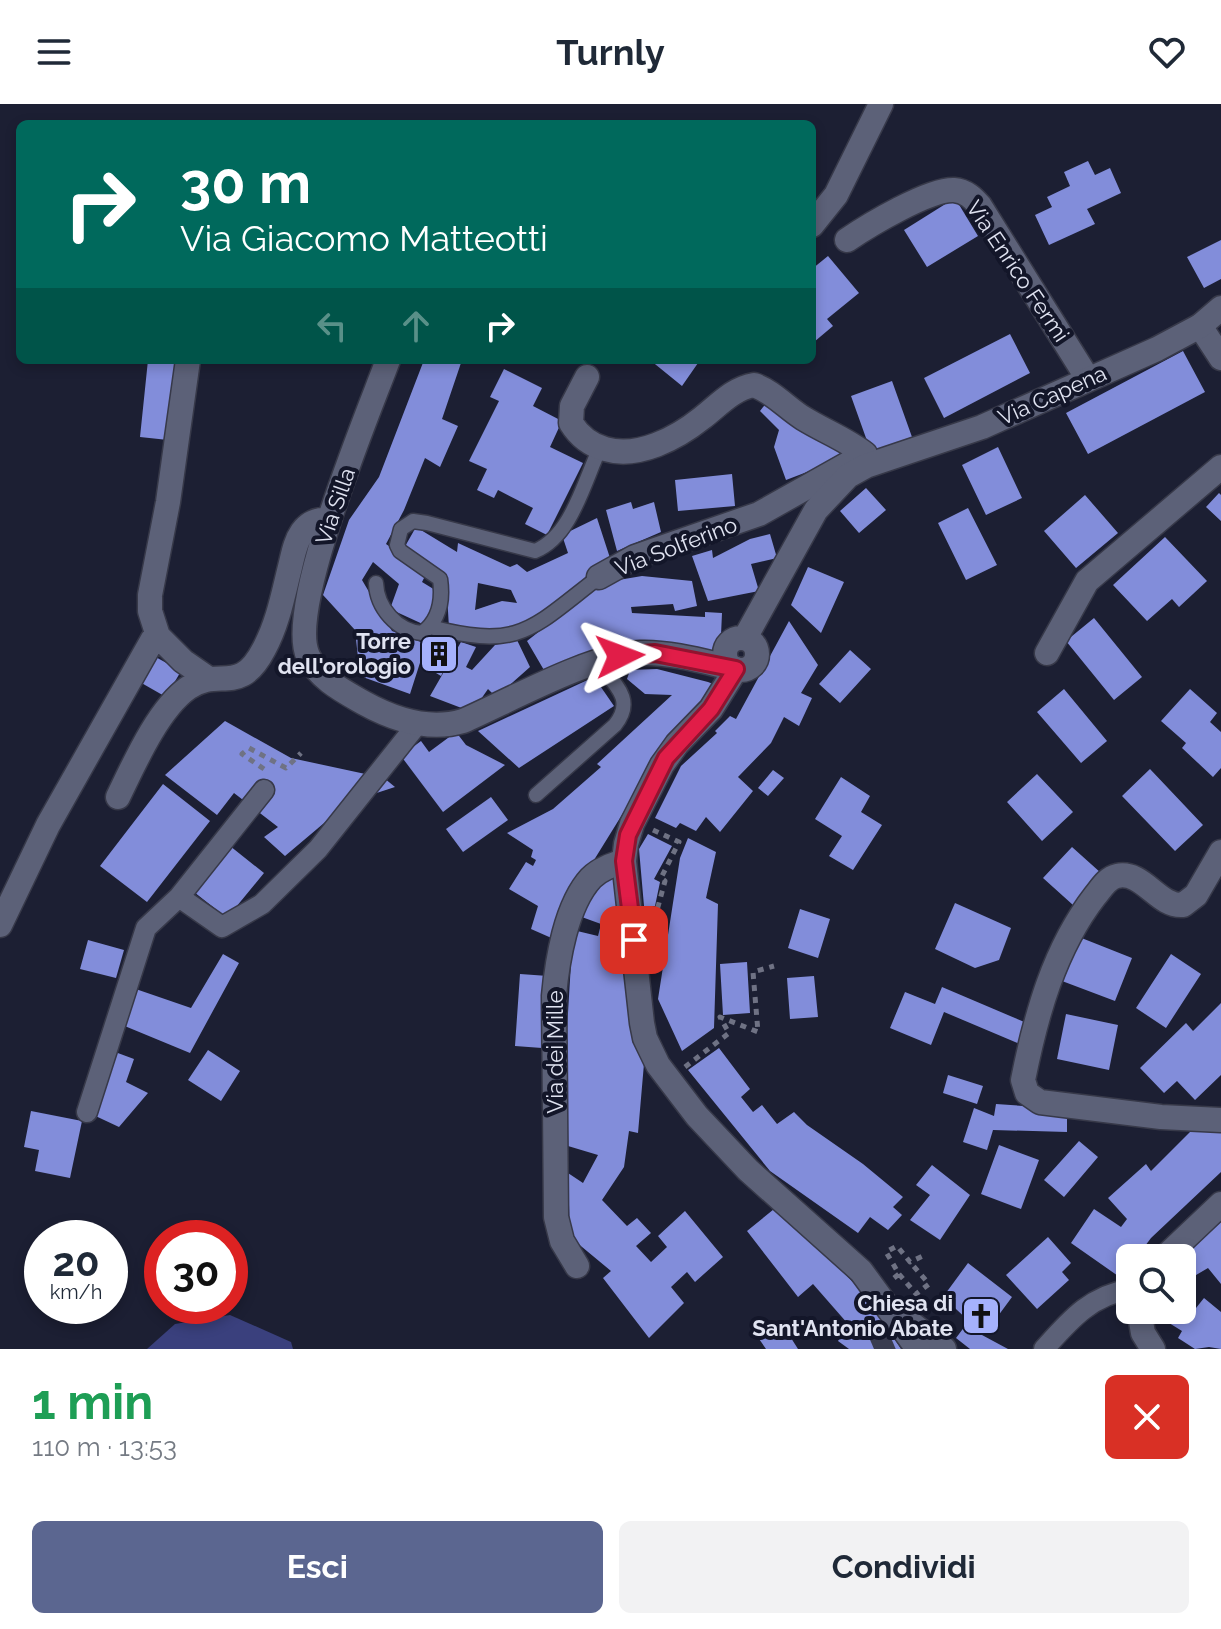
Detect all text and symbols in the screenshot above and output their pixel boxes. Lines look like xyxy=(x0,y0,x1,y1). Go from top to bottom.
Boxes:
icon: menu xyxy=(32,30,76,74)
icon: heart xyxy=(1145,30,1189,74)
text: Turnly xyxy=(556,31,665,73)
text: 30 m xyxy=(180,150,311,216)
icon: right xyxy=(48,152,152,256)
street label: Via Enrico Fermi xyxy=(961,196,1075,346)
text: Via Giacomo Matteotti xyxy=(180,217,548,259)
icon: left xyxy=(310,304,354,348)
icon: ahead xyxy=(394,304,438,348)
icon: right xyxy=(478,304,522,348)
street label: Via Capena xyxy=(994,360,1110,430)
street label: Via Silla xyxy=(310,464,360,548)
street label: Via Solferino xyxy=(612,511,740,581)
position arrow xyxy=(578,614,662,698)
place label: Torre dell'orologio xyxy=(278,628,411,679)
building icon: Torre dell'orologio xyxy=(418,633,460,675)
pin xyxy=(600,906,668,974)
icon: arrive xyxy=(612,918,656,962)
street label: Via dei Mille xyxy=(542,990,568,1114)
speed limit sign: 30 xyxy=(144,1220,248,1324)
text: 20 xyxy=(52,1238,100,1285)
map controls xyxy=(1116,1244,1196,1324)
button: search xyxy=(1116,1244,1196,1324)
text: km/h xyxy=(50,1280,102,1304)
place label: Chiesa di Sant'Antonio Abate xyxy=(752,1290,953,1341)
church icon: Chiesa di Sant'Antonio Abate xyxy=(960,1295,1002,1337)
text: 1 min xyxy=(32,1374,153,1430)
button: close xyxy=(1105,1375,1189,1459)
text: 110 m · 13:53 xyxy=(32,1432,177,1462)
button: Esci xyxy=(32,1521,603,1613)
button: Condividi xyxy=(619,1521,1189,1613)

